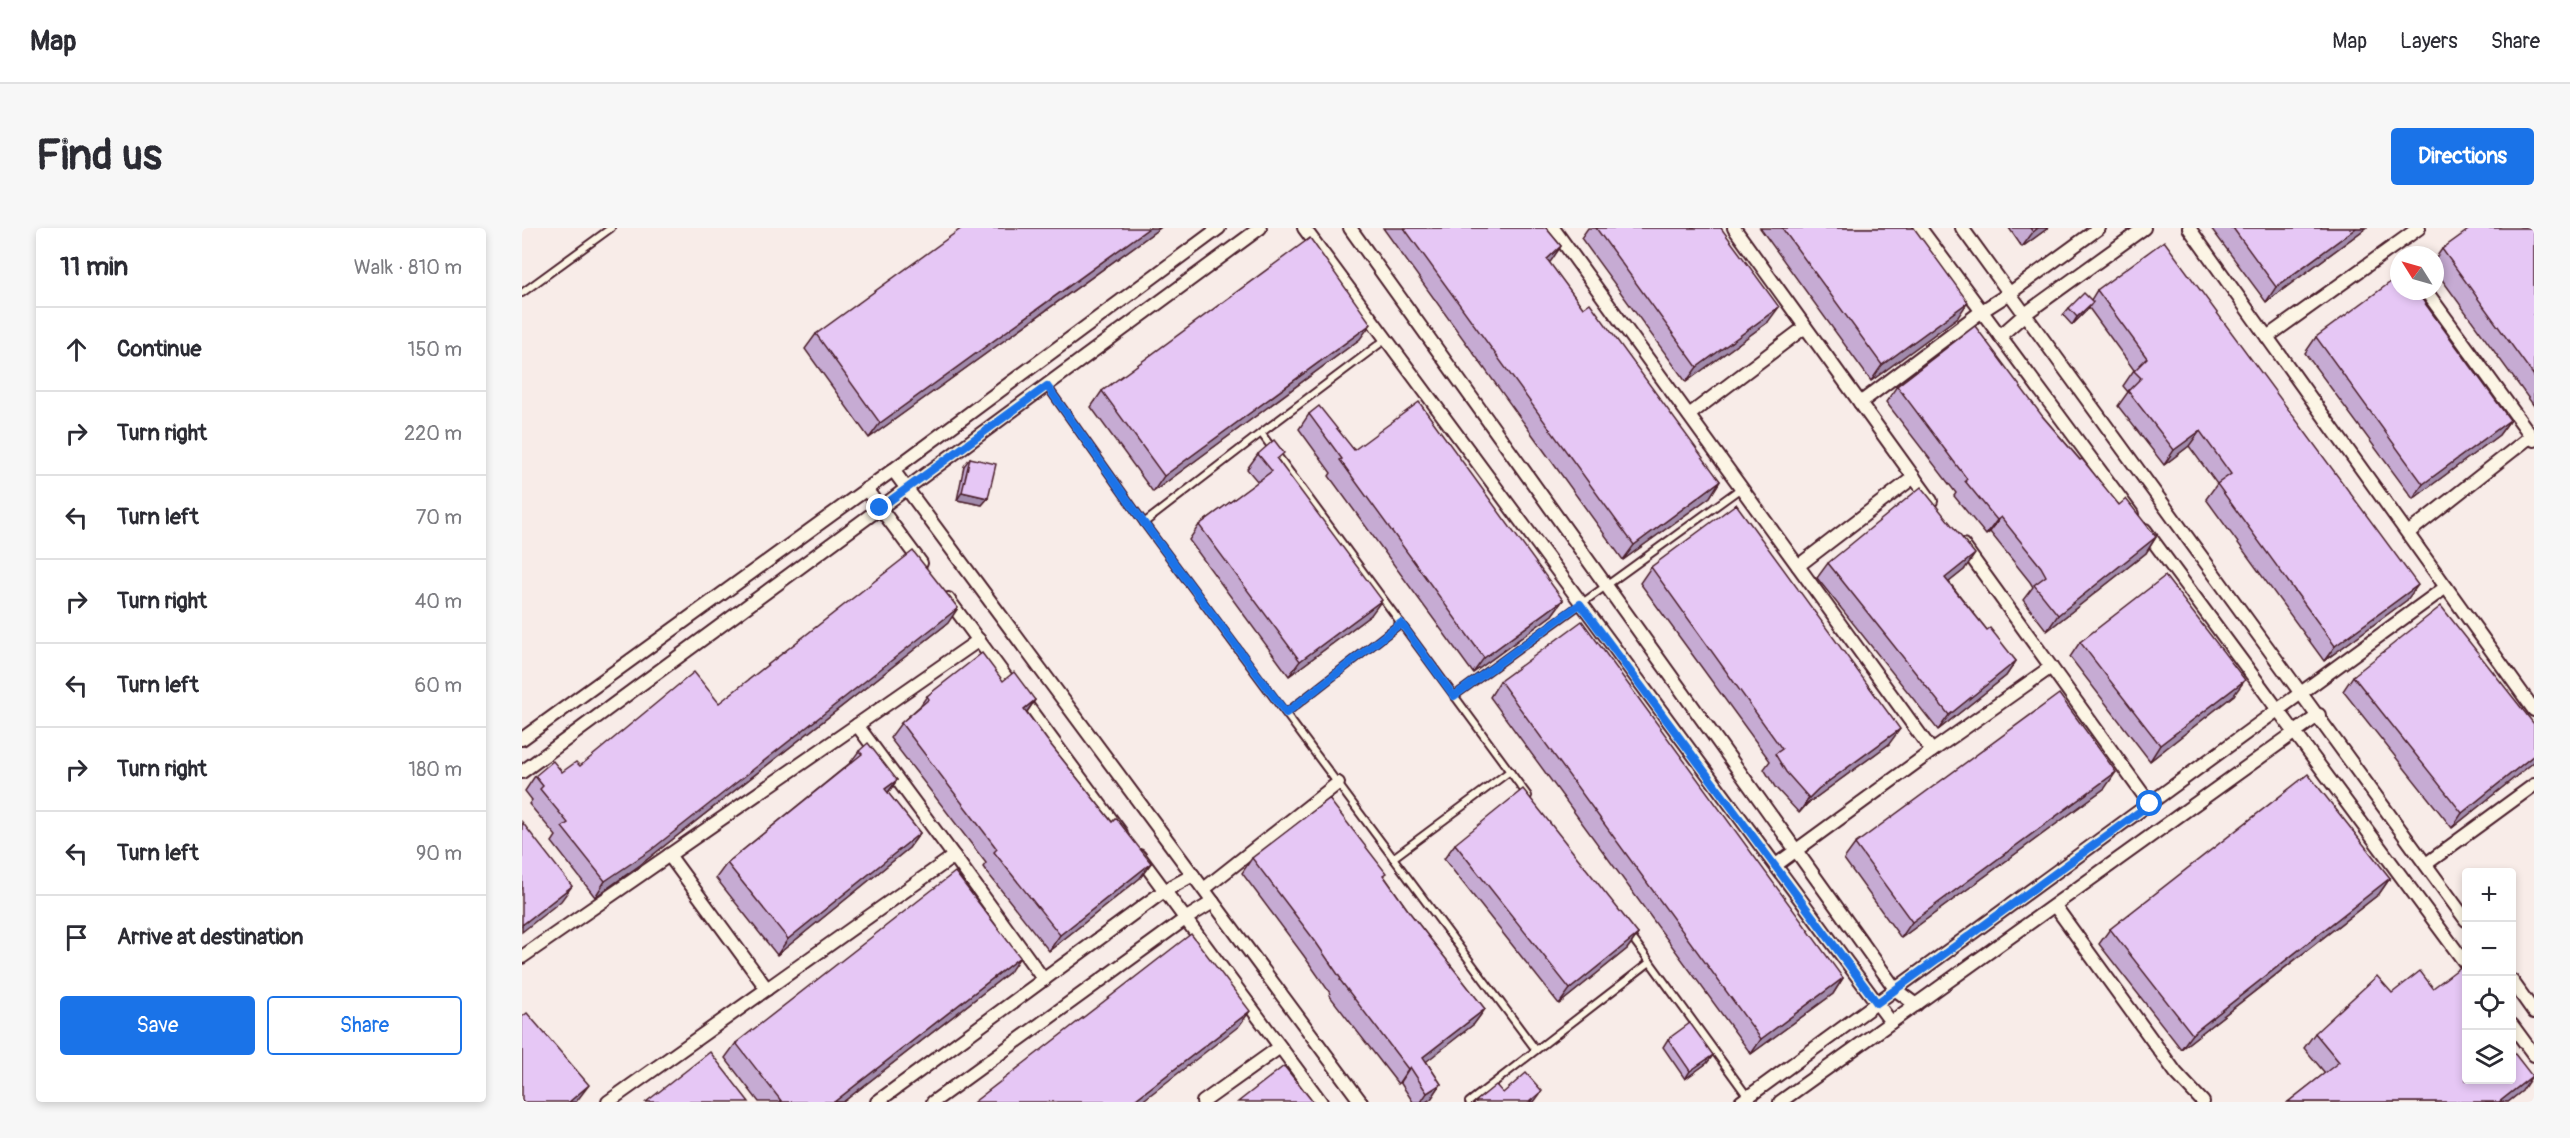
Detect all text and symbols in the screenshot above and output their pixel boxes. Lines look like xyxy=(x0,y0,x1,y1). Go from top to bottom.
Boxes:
text: Map xyxy=(30,24,76,59)
text: Map xyxy=(2332,28,2367,55)
text: Layers xyxy=(2400,28,2458,55)
text: Share xyxy=(2491,28,2540,55)
button: Directions xyxy=(2391,128,2534,185)
text: Find us xyxy=(36,130,162,182)
north arrow xyxy=(2390,246,2444,300)
text: 11 min xyxy=(60,251,128,283)
text: Walk · 810 m xyxy=(354,255,462,280)
icon: ahead xyxy=(60,333,93,366)
text: Continue xyxy=(117,335,201,363)
text: 150 m xyxy=(408,337,462,362)
icon: right xyxy=(60,417,93,450)
text: Turn right xyxy=(117,419,207,447)
text: 220 m xyxy=(404,421,462,446)
route end xyxy=(866,494,892,520)
icon: left xyxy=(60,501,93,534)
text: Turn left xyxy=(117,503,199,531)
text: 70 m xyxy=(416,505,462,530)
icon: right xyxy=(60,585,93,618)
text: Turn right xyxy=(117,587,207,615)
text: 40 m xyxy=(415,589,462,614)
icon: left xyxy=(60,669,93,702)
text: Turn left xyxy=(117,671,199,699)
text: 60 m xyxy=(415,673,462,698)
icon: right xyxy=(60,753,93,786)
text: Turn right xyxy=(117,755,207,783)
text: 180 m xyxy=(408,757,462,782)
route start xyxy=(2136,790,2162,816)
icon: left xyxy=(60,837,93,870)
text: Turn left xyxy=(117,839,199,867)
text: 90 m xyxy=(416,841,462,866)
map controls xyxy=(2462,868,2516,1084)
button: + xyxy=(2462,868,2516,922)
icon: arrive xyxy=(60,921,93,954)
button: − xyxy=(2462,922,2516,976)
text: Arrive at destination xyxy=(117,923,303,951)
button: locate xyxy=(2462,976,2516,1030)
button: Save xyxy=(60,996,255,1055)
button: Share xyxy=(267,996,462,1055)
button: layers xyxy=(2462,1030,2516,1084)

